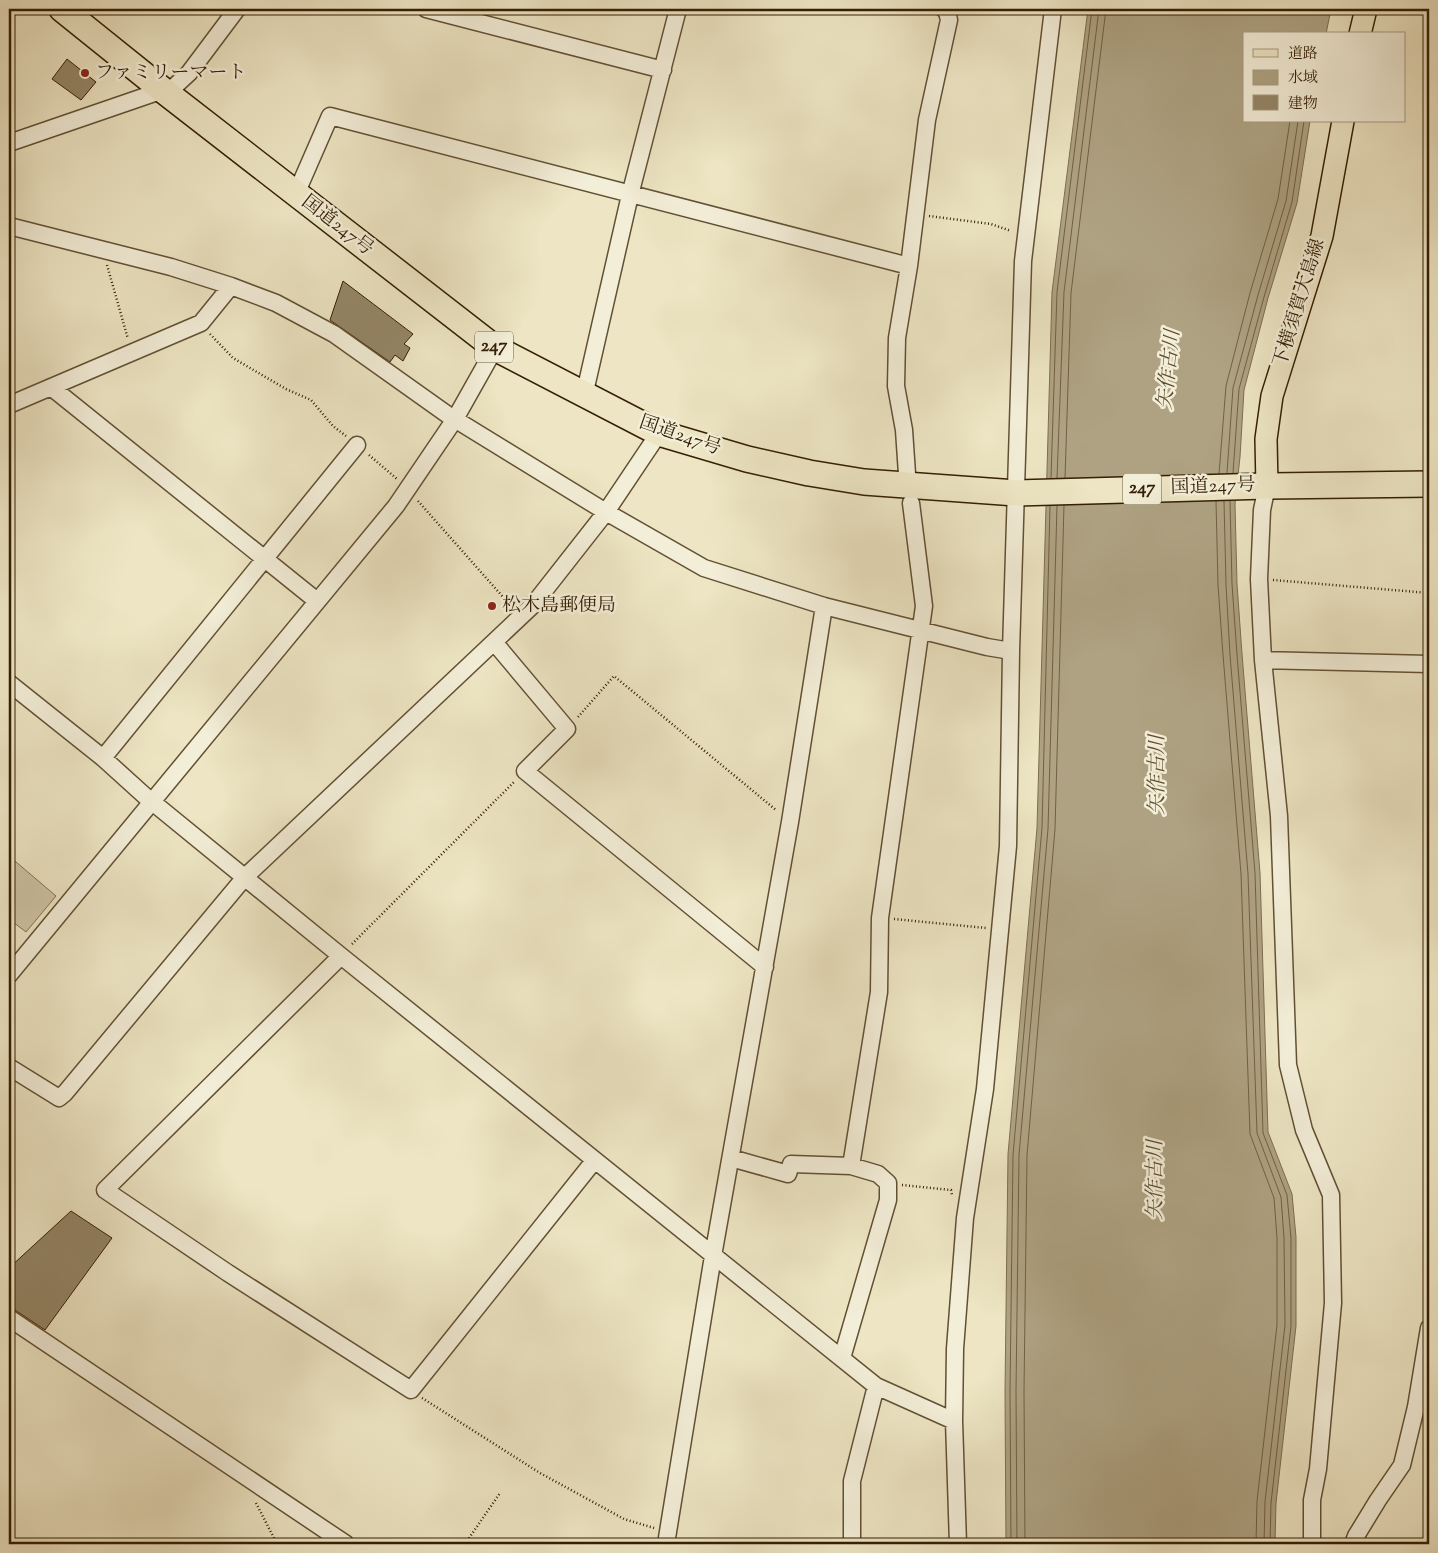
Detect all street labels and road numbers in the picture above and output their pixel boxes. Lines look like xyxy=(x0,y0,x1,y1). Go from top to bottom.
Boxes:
street label: 国道247号 xyxy=(295,189,379,263)
street label: 下横須賀大島線 xyxy=(1268,235,1332,371)
road number: 247 xyxy=(475,332,513,362)
street label: 国道247号 xyxy=(635,409,725,463)
street label: 国道247号 xyxy=(1170,472,1256,502)
road number: 247 xyxy=(1123,474,1161,504)

